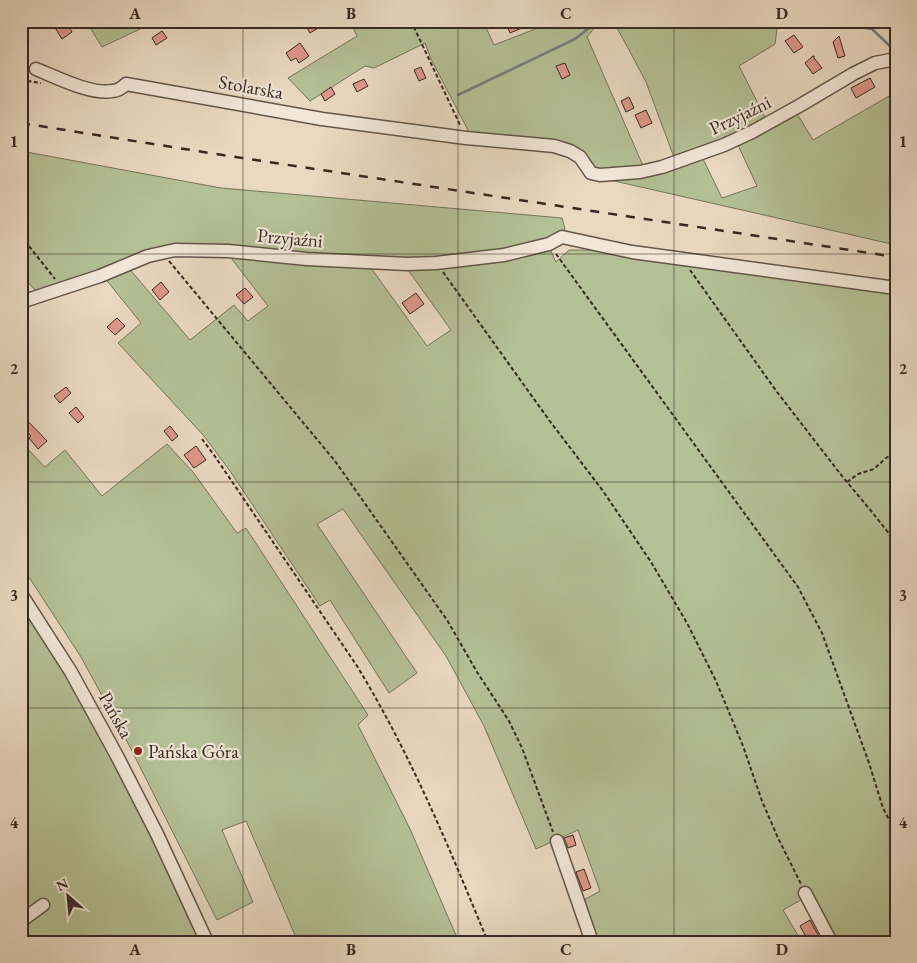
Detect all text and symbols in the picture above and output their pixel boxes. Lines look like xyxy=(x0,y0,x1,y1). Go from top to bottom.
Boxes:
text: A xyxy=(128,3,141,24)
text: B xyxy=(346,3,356,24)
text: C xyxy=(560,3,572,24)
text: D xyxy=(776,3,788,24)
street label: Stolarska xyxy=(217,69,286,105)
street label: Przyjaźni xyxy=(705,89,775,141)
text: 1 xyxy=(10,131,18,152)
text: 1 xyxy=(899,131,907,152)
street label: Przyjaźni xyxy=(256,223,324,253)
text: 2 xyxy=(10,358,19,379)
text: 2 xyxy=(899,358,908,379)
text: 3 xyxy=(10,585,18,606)
text: 3 xyxy=(899,585,907,606)
street label: Pańska xyxy=(93,687,139,743)
place label: Pańska Góra xyxy=(148,739,239,764)
marker: Pańska Góra xyxy=(132,745,144,757)
text: 4 xyxy=(10,812,19,833)
text: 4 xyxy=(899,812,908,833)
north arrow xyxy=(42,870,92,920)
text: N xyxy=(53,874,72,895)
text: A xyxy=(128,939,141,960)
text: B xyxy=(346,939,356,960)
text: C xyxy=(560,939,572,960)
text: D xyxy=(776,939,788,960)

